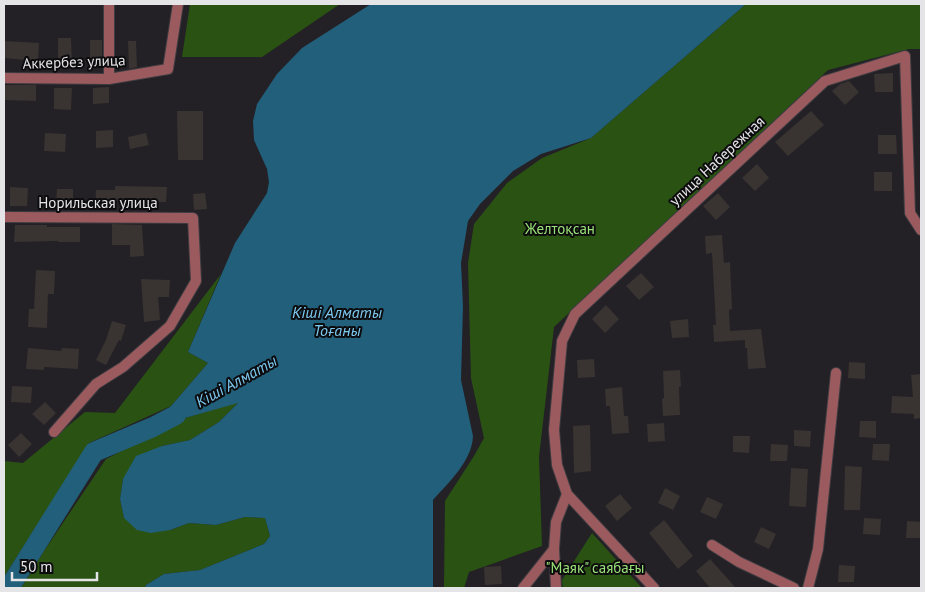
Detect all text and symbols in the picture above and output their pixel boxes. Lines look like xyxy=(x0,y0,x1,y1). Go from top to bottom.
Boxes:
street label: Аккербез улица xyxy=(22,50,126,73)
street label: улица Набережная xyxy=(665,112,768,210)
street label: Норильская улица xyxy=(38,193,158,212)
park label: Желтоқсан xyxy=(524,219,595,238)
water label: Кіші Алматы Тоғаны xyxy=(292,302,382,340)
water label: Кіші Алматы xyxy=(192,350,280,412)
scale bar xyxy=(12,550,98,582)
text: 50 m xyxy=(20,557,53,576)
park label: "Маяк" саябағы xyxy=(546,558,644,577)

